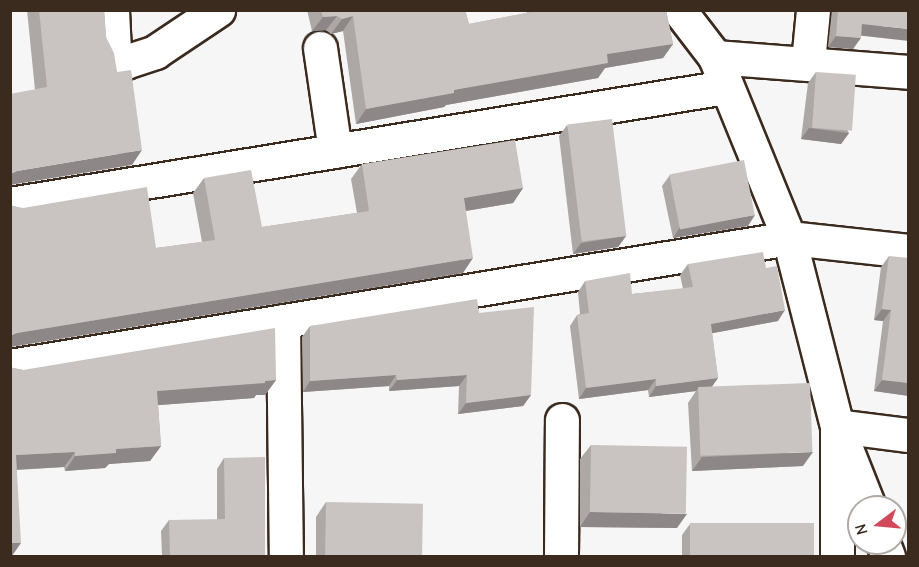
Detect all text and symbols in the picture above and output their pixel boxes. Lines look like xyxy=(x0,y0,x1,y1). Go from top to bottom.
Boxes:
north arrow xyxy=(847,495,907,555)
text: N xyxy=(852,522,872,537)

